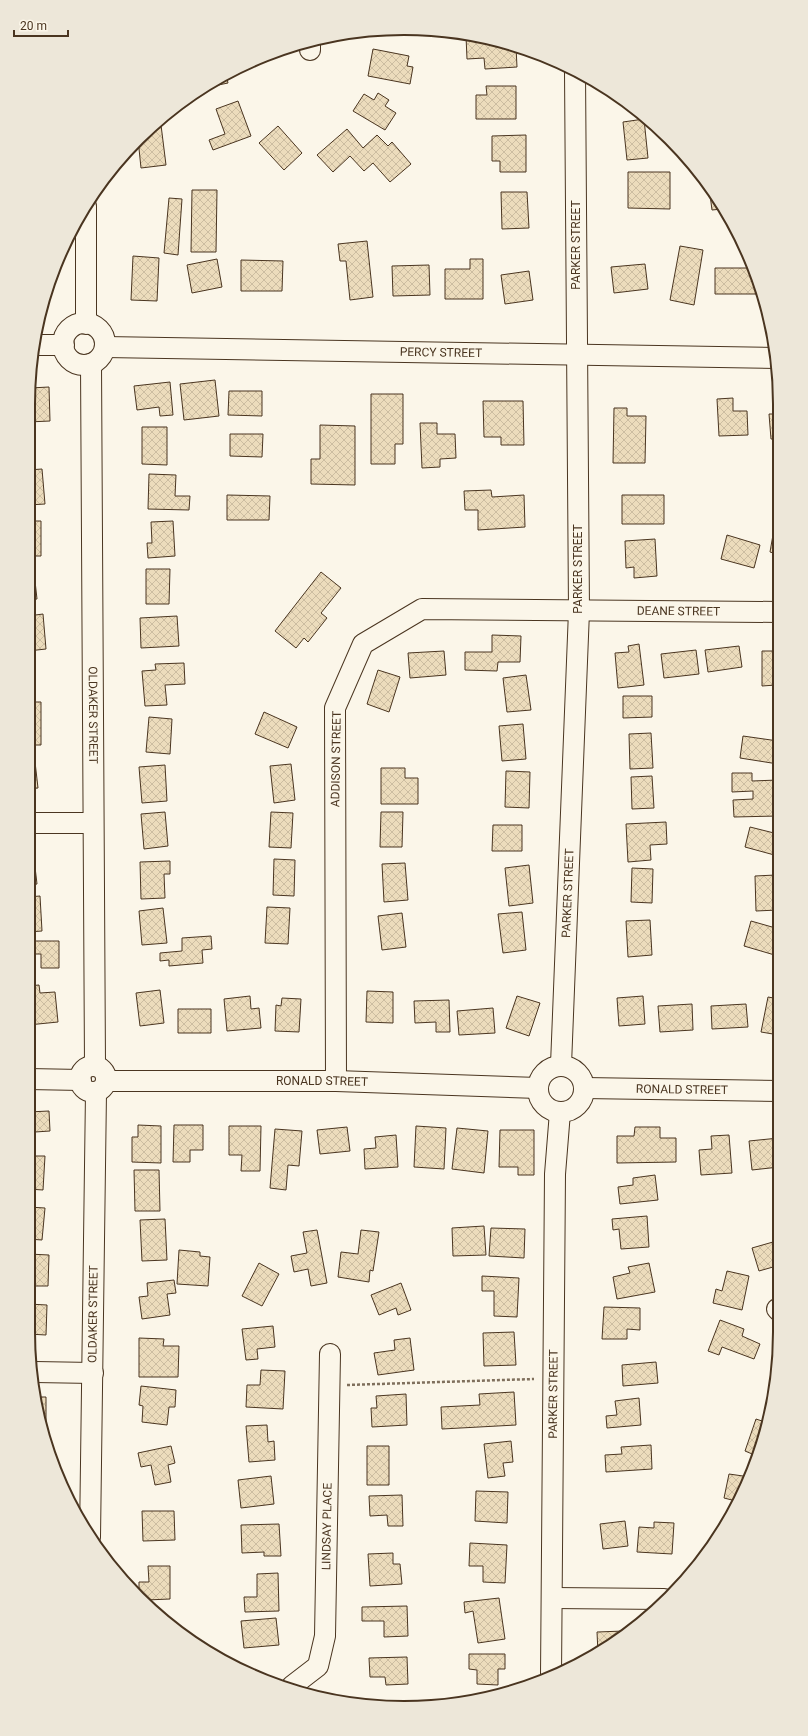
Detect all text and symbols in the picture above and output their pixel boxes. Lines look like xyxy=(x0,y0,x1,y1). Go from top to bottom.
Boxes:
scale bar xyxy=(14,12,68,38)
text: 20 m xyxy=(20,19,47,33)
street label: PARKER STREET xyxy=(569,200,583,290)
street label: PERCY STREET xyxy=(400,345,482,360)
street label: PARKER STREET xyxy=(571,524,585,614)
street label: DEANE STREET xyxy=(637,604,720,619)
street label: OLDAKER STREET xyxy=(86,666,100,764)
street label: ADDISON STREET xyxy=(328,711,344,807)
street label: PARKER STREET xyxy=(559,848,577,938)
street label: RONALD STREET xyxy=(276,1074,368,1089)
street label: RONALD STREET xyxy=(636,1082,728,1097)
street label: OLDAKER STREET xyxy=(85,1265,101,1363)
street label: PARKER STREET xyxy=(546,1349,561,1439)
street label: LINDSAY PLACE xyxy=(319,1483,335,1570)

